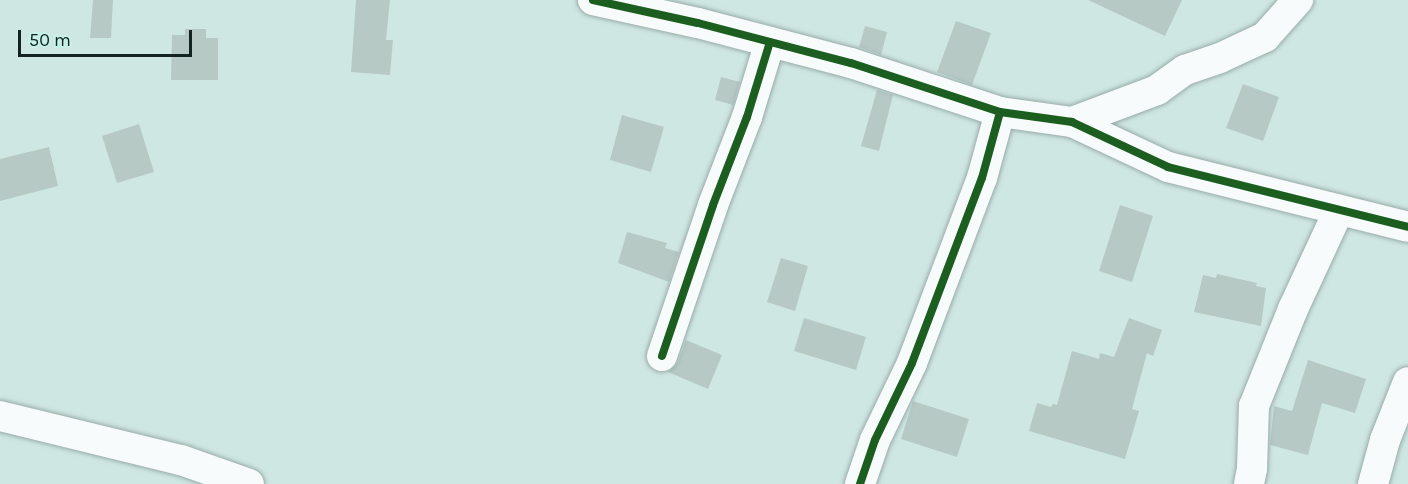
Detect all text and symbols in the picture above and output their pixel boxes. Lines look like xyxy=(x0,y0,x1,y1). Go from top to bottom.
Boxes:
scale bar xyxy=(21,18,195,56)
text: 50 m xyxy=(29,29,71,51)

